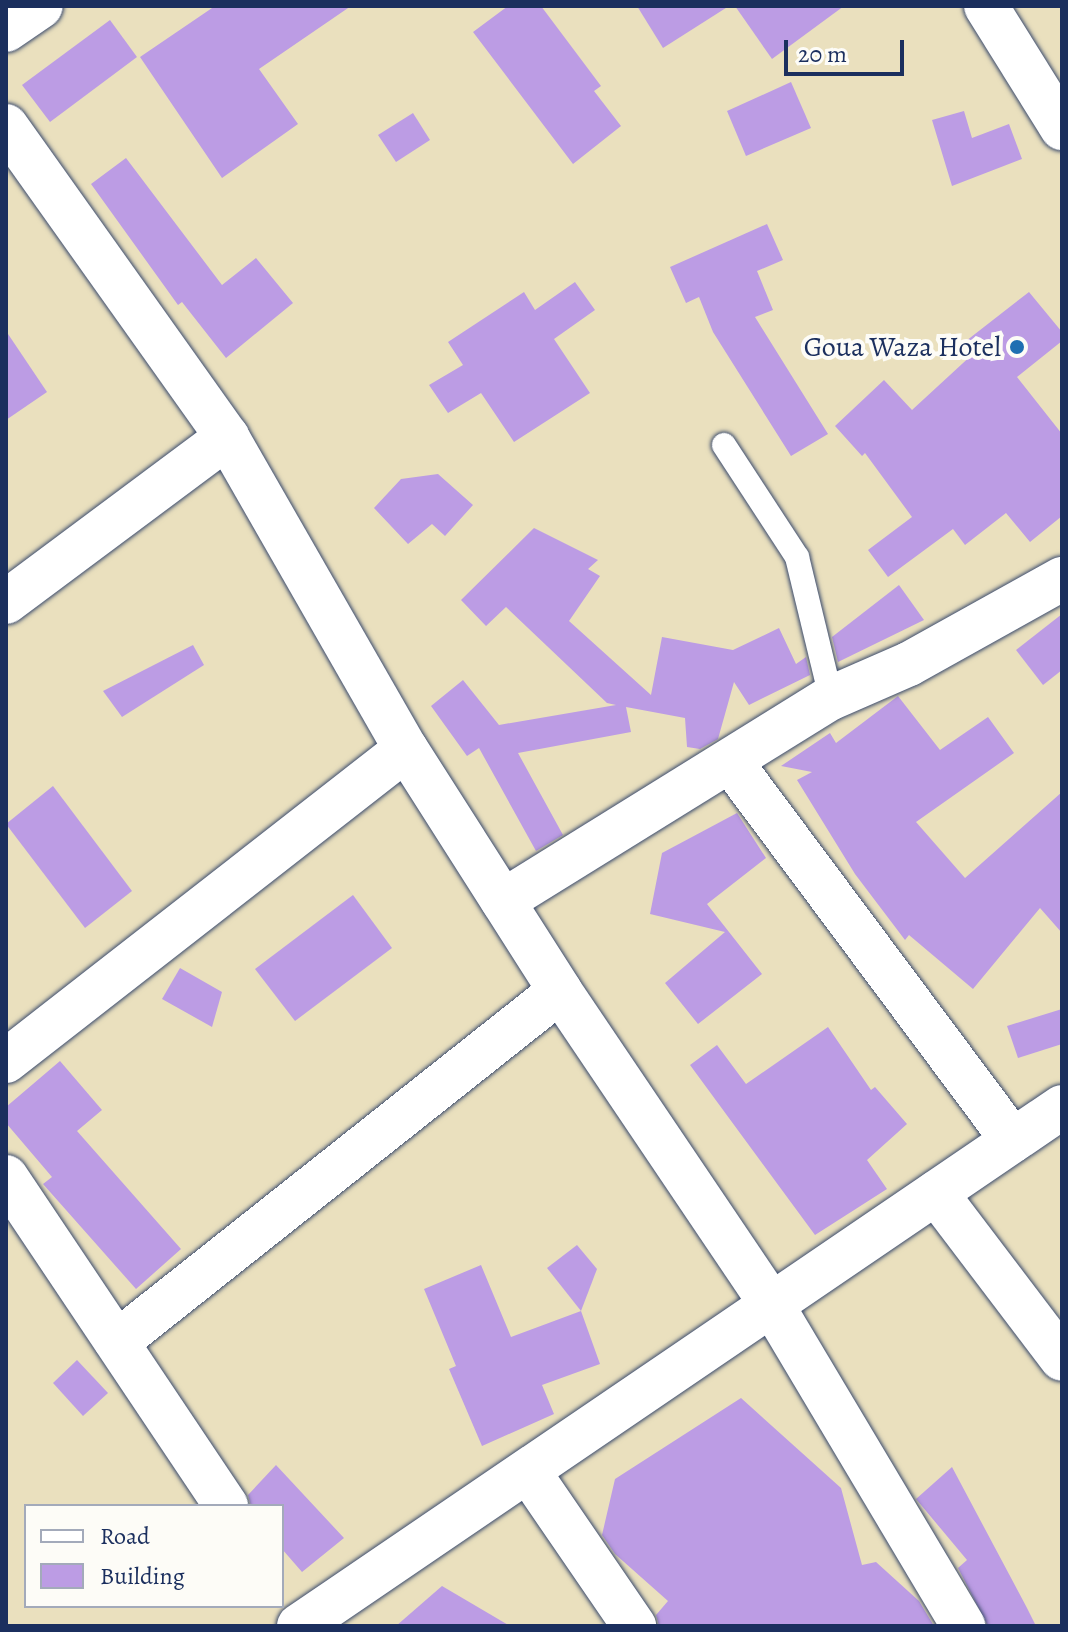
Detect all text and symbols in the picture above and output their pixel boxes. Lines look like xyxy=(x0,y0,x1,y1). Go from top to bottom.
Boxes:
scale bar xyxy=(788,24,908,74)
text: 20 m xyxy=(798,38,847,70)
place label: Goua Waza Hotel xyxy=(804,330,1001,364)
marker: Goua Waza Hotel xyxy=(1008,338,1026,356)
legend xyxy=(24,1504,284,1608)
text: Road xyxy=(100,1520,150,1552)
text: Building xyxy=(100,1560,185,1592)

